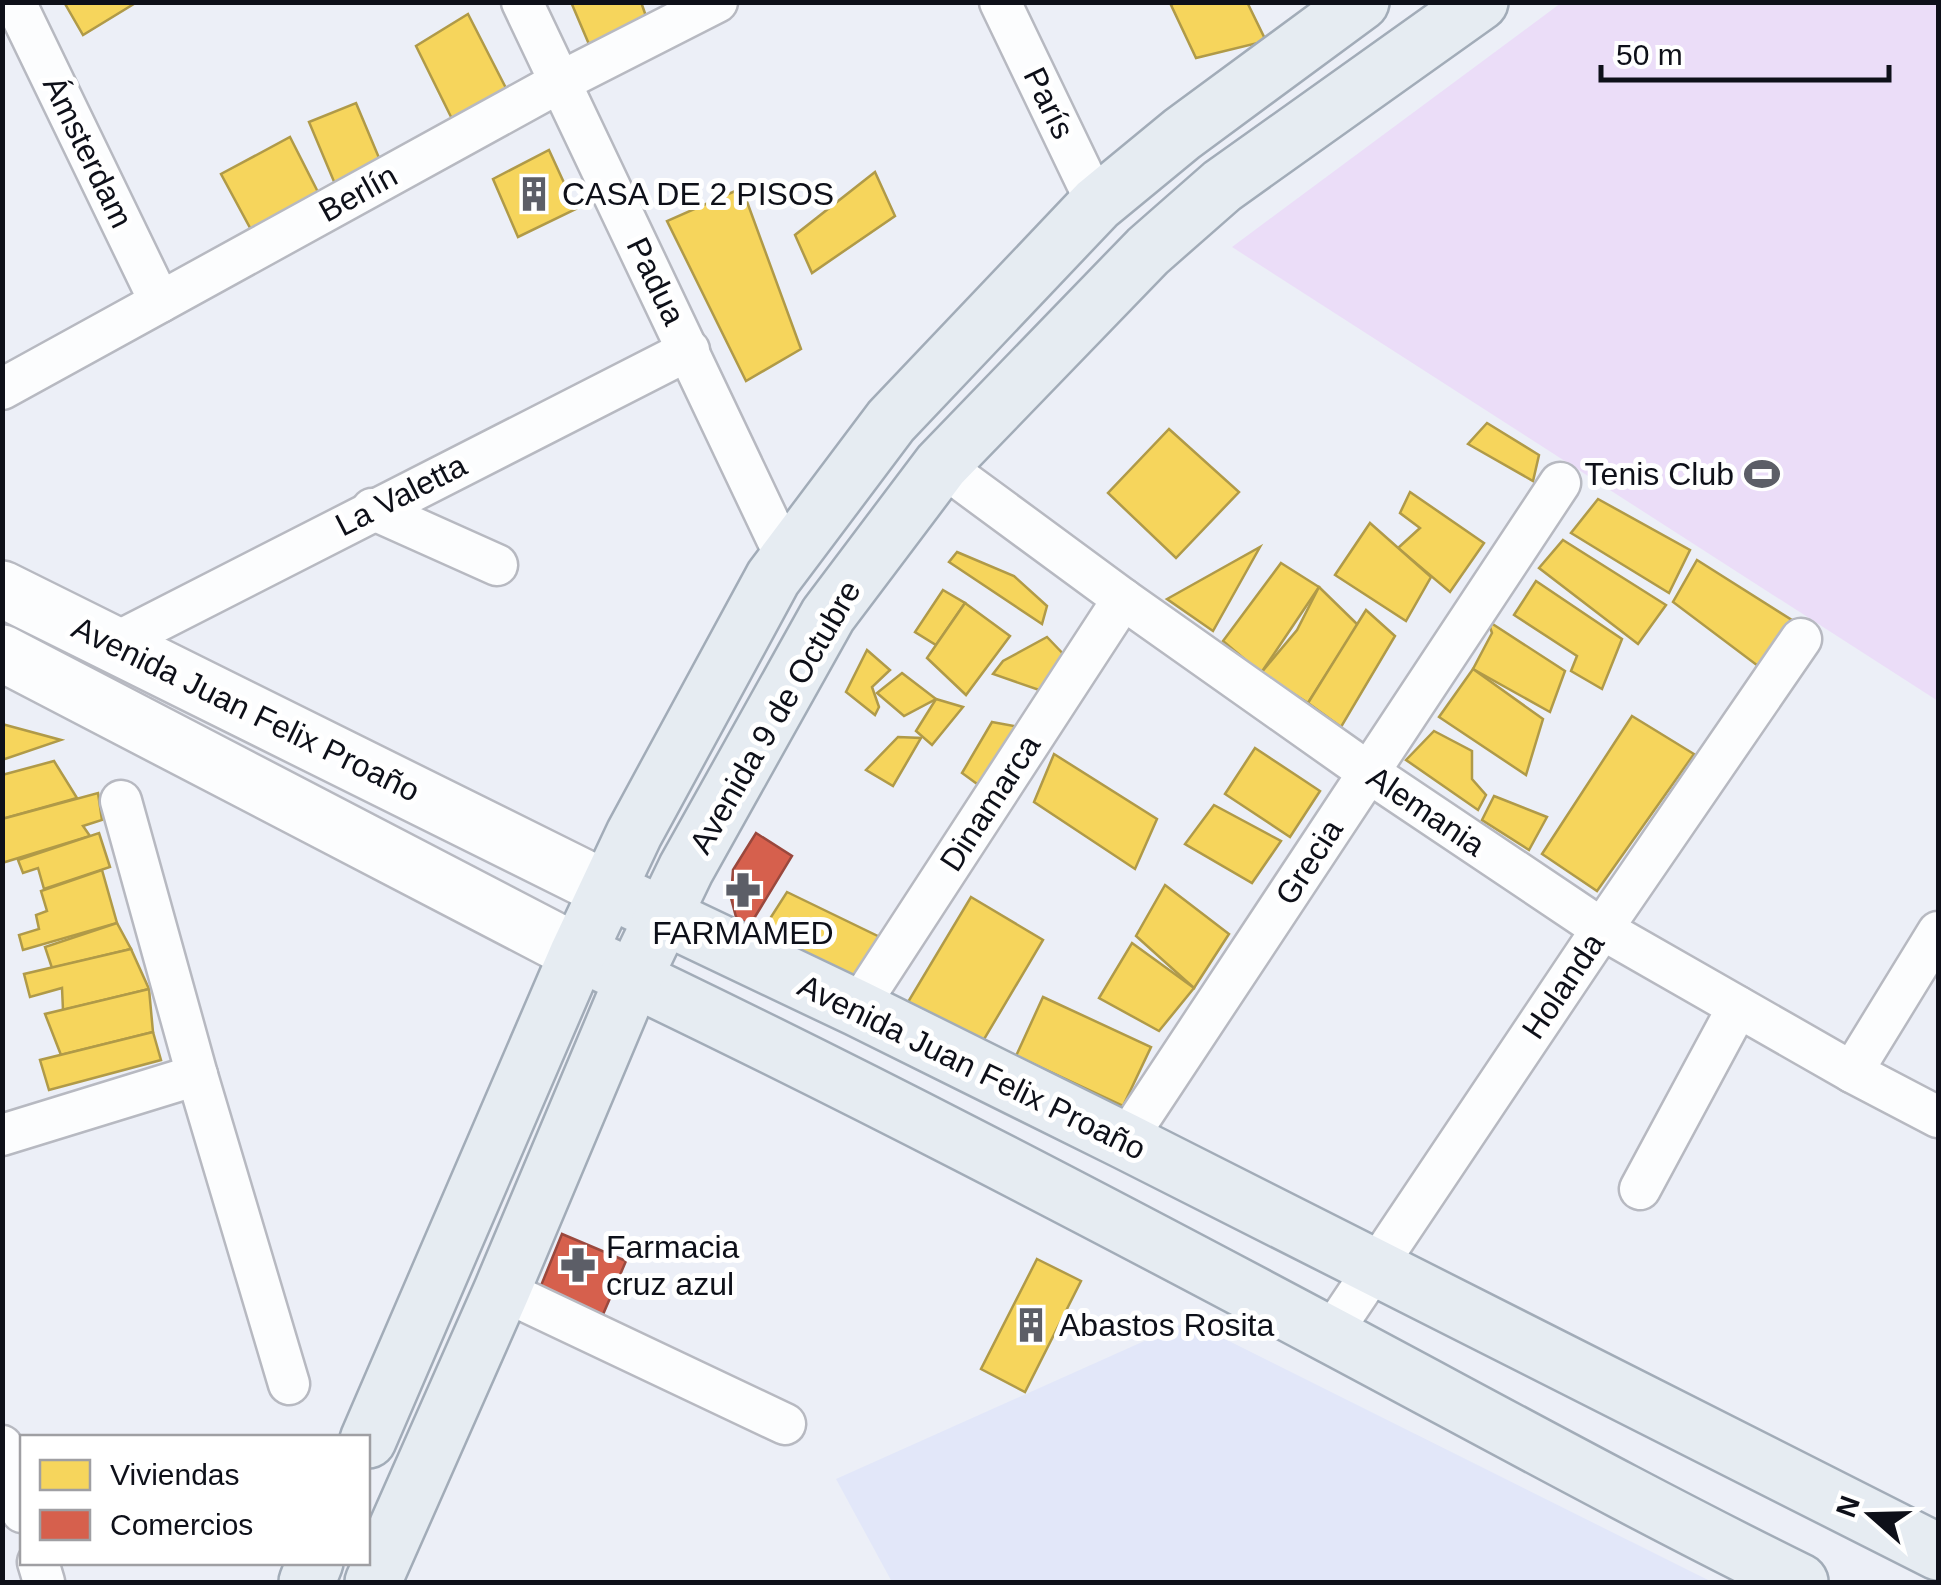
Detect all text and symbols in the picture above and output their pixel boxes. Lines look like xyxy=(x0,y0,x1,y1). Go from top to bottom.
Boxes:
scale bar xyxy=(1601,20,1888,82)
text: 50 m xyxy=(1616,38,1683,71)
street label: París xyxy=(1016,62,1082,144)
street label: Ámsterdam xyxy=(36,71,140,233)
street label: Berlín xyxy=(313,157,403,229)
building icon: CASA DE 2 PISOS xyxy=(515,175,553,213)
place label: CASA DE 2 PISOS xyxy=(562,176,834,212)
street label: Padua xyxy=(620,232,693,331)
street label: La Valetta xyxy=(330,447,472,543)
sports icon: Tenis Club xyxy=(1743,455,1781,493)
place label: Tenis Club xyxy=(1585,456,1734,492)
street label: Avenida 9 de Octubre xyxy=(682,574,868,860)
street label: Avenida Juan Felix Proaño xyxy=(66,609,426,809)
street label: Dinamarca xyxy=(933,728,1047,878)
street label: Alemania xyxy=(1361,759,1492,863)
street label: Grecia xyxy=(1268,813,1350,911)
pharmacy icon: FARMAMED xyxy=(724,871,762,909)
place label: FARMAMED xyxy=(652,915,834,951)
street label: Holanda xyxy=(1515,926,1611,1045)
street label: Avenida Juan Felix Proaño xyxy=(792,967,1152,1167)
place label: Farmacia cruz azul xyxy=(606,1229,740,1302)
pharmacy icon: Farmacia cruz azul xyxy=(559,1246,597,1284)
building icon: Abastos Rosita xyxy=(1012,1306,1050,1344)
place label: Abastos Rosita xyxy=(1059,1307,1274,1343)
legend xyxy=(20,1435,370,1565)
text: Viviendas xyxy=(110,1458,240,1491)
north arrow xyxy=(1821,1465,1921,1565)
text: N xyxy=(1830,1492,1866,1521)
text: Comercios xyxy=(110,1508,253,1541)

